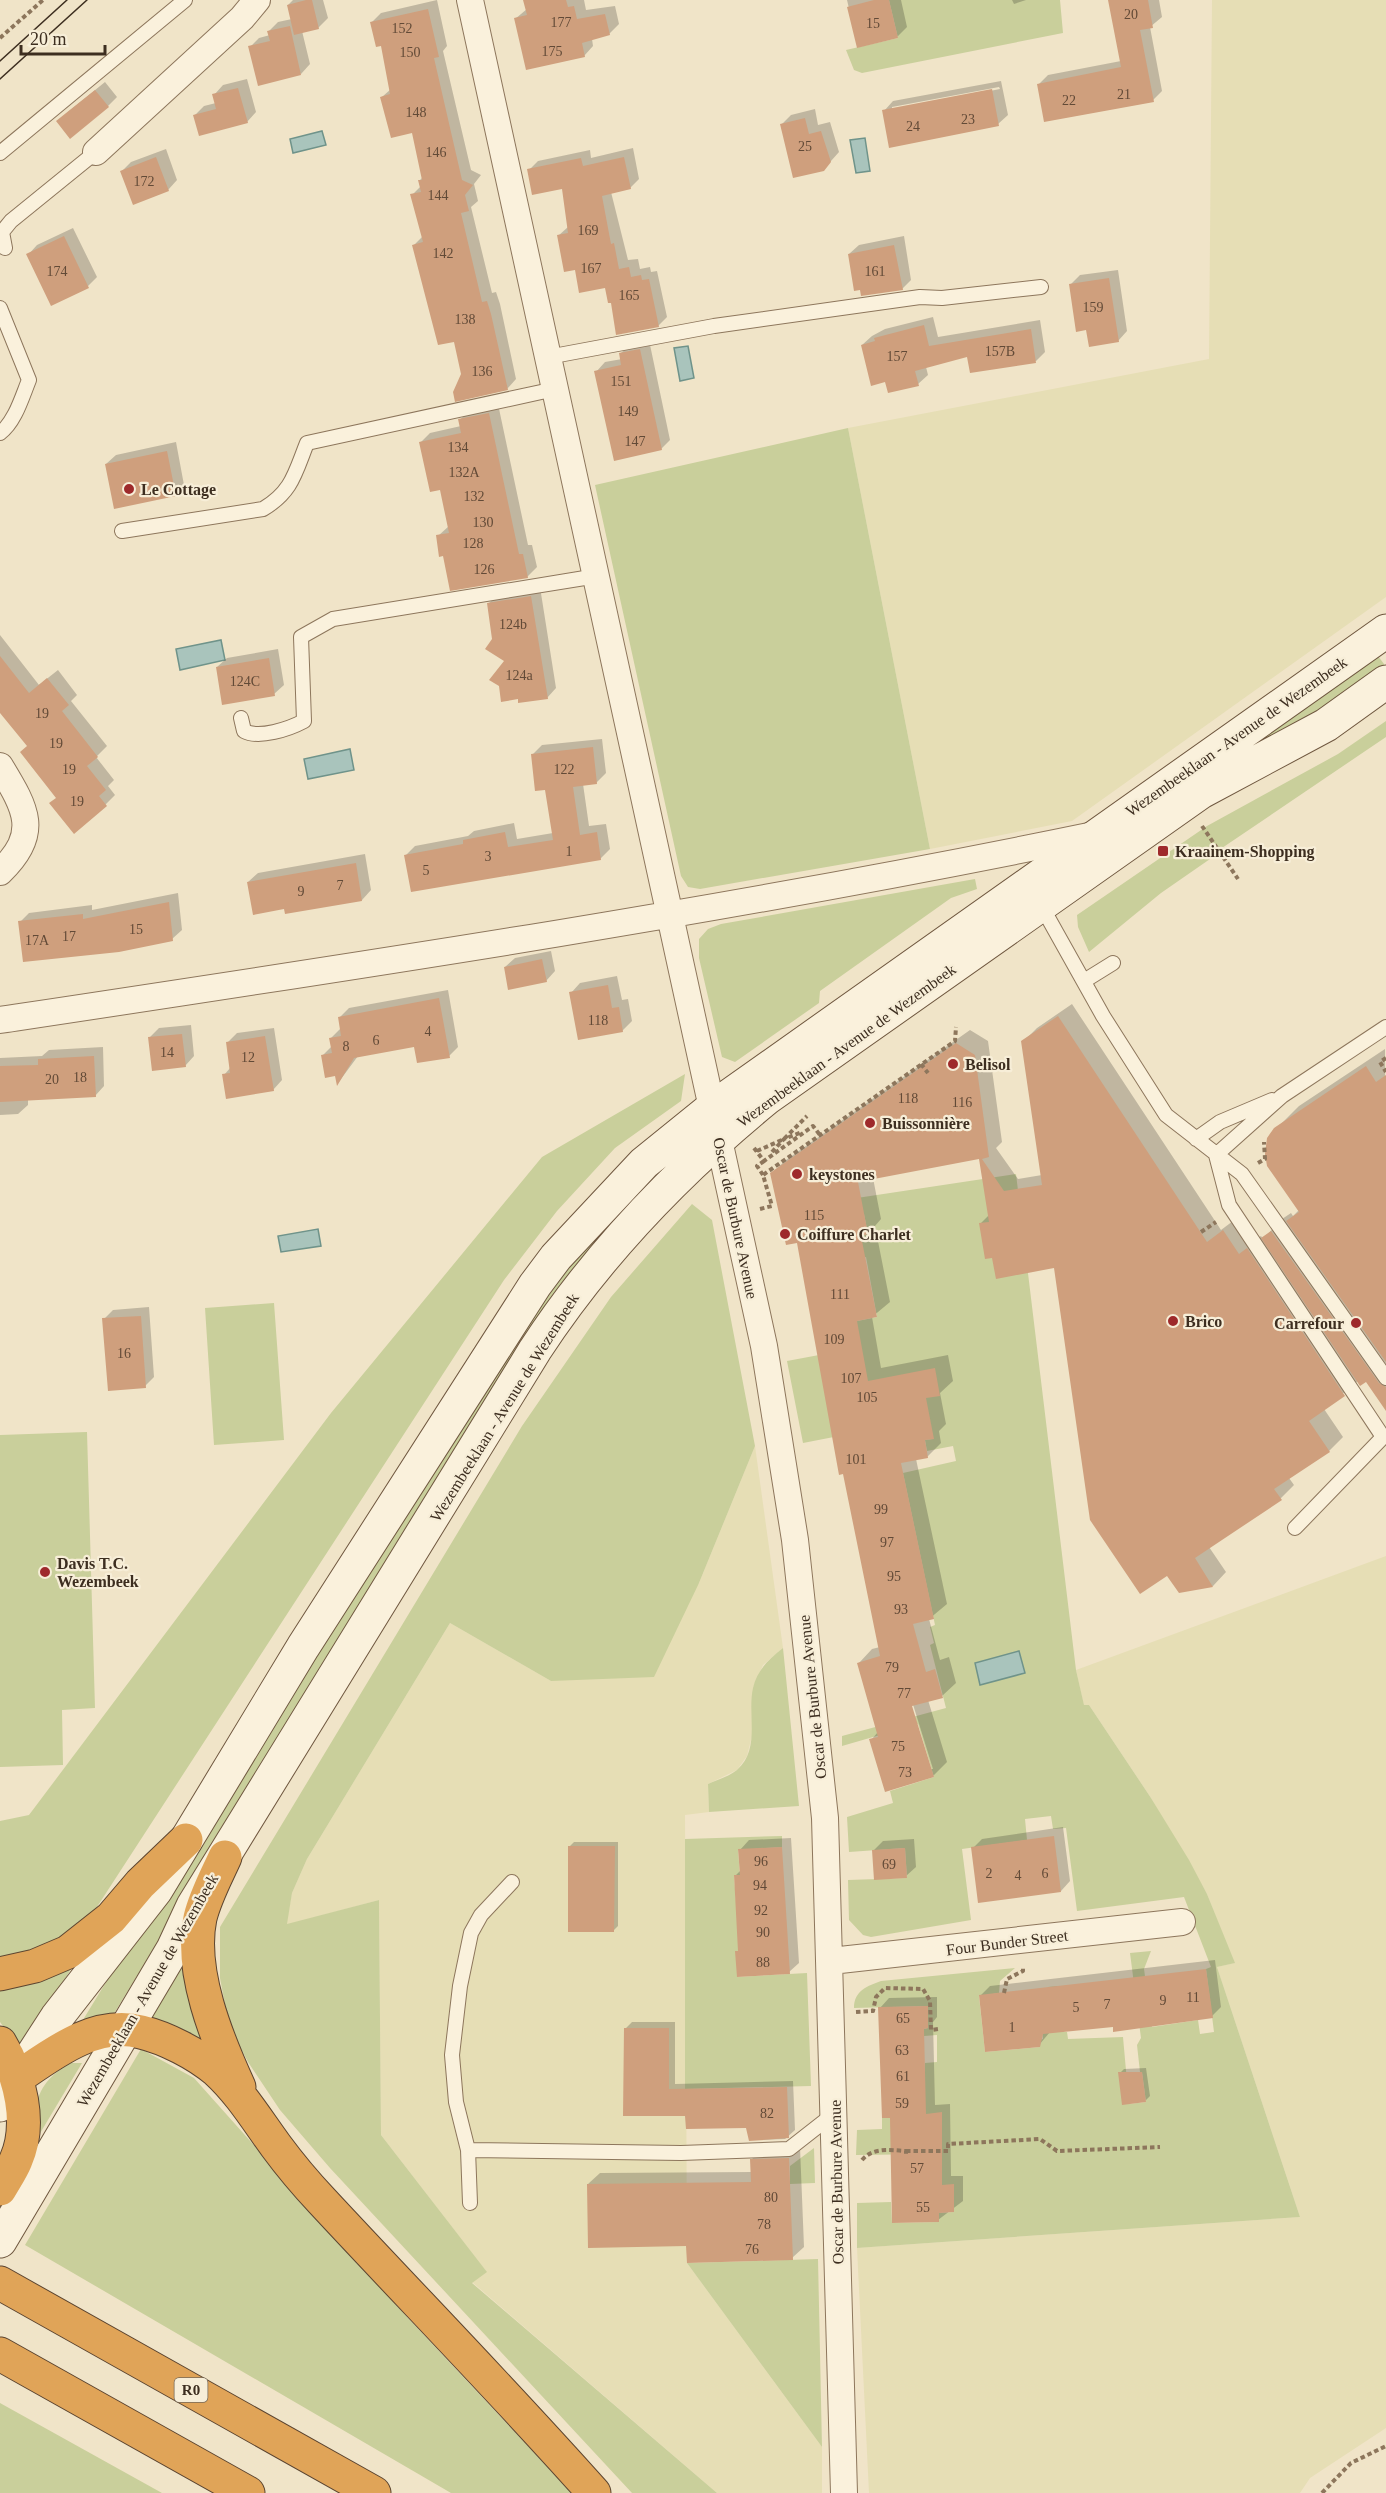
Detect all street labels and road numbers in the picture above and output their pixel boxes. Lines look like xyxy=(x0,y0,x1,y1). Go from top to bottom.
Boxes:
street label: Wezembeeklaan - Avenue de Wezembeek xyxy=(1122,653,1350,820)
street label: Wezembeeklaan - Avenue de Wezembeek xyxy=(734,960,959,1130)
street label: Oscar de Burbure Avenue xyxy=(710,1136,761,1300)
street label: Wezembeeklaan - Avenue de Wezembeek xyxy=(427,1290,582,1525)
street label: Oscar de Burbure Avenue xyxy=(795,1614,830,1780)
street label: Wezembeeklaan - Avenue de Wezembeek xyxy=(74,1871,221,2110)
street label: Four Bunder Street xyxy=(945,1927,1070,1958)
street label: Oscar de Burbure Avenue xyxy=(827,2100,846,2264)
road number: R0 xyxy=(174,2378,207,2402)

